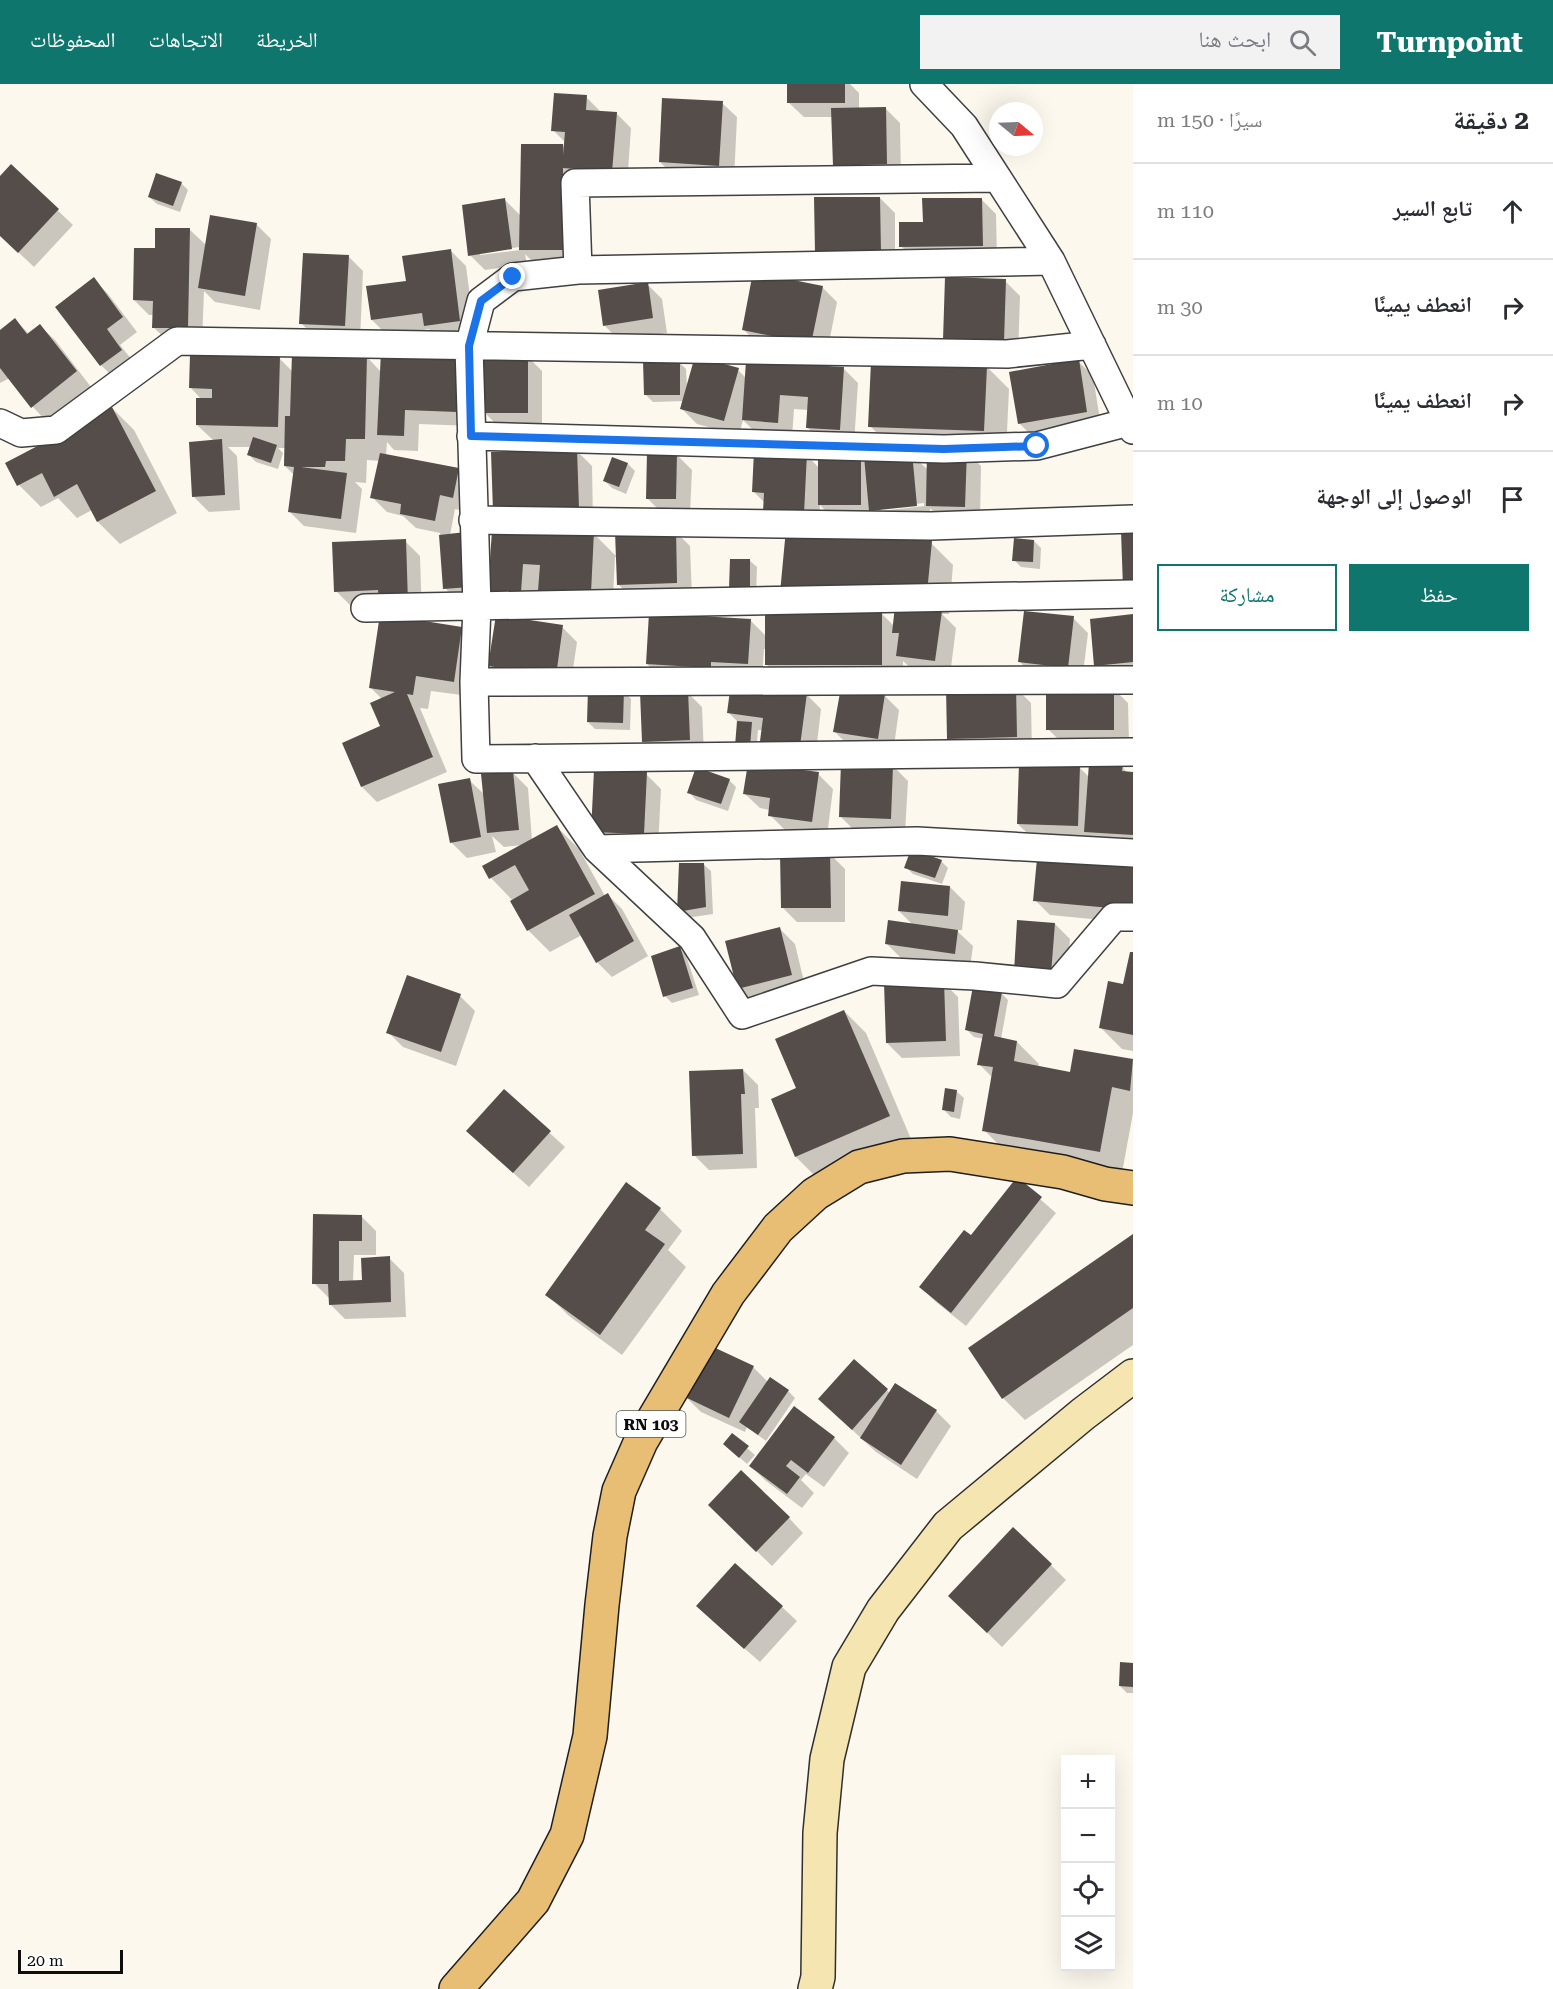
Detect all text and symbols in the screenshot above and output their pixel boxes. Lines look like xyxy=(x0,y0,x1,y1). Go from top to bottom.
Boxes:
search box xyxy=(920,15,1340,69)
icon: search xyxy=(1286,26,1319,59)
text: Turnpoint xyxy=(1376,26,1523,59)
text: ابحث هنا xyxy=(1199,27,1271,52)
text: المحفوظات xyxy=(30,28,115,52)
text: الاتجاهات xyxy=(148,28,223,52)
text: الخريطة xyxy=(256,28,318,52)
north arrow xyxy=(989,102,1043,156)
text: 2 دقيقة xyxy=(1453,105,1529,135)
text: سيرًا · 150 m xyxy=(1157,108,1262,132)
icon: ahead xyxy=(1496,195,1529,228)
text: تابع السير xyxy=(1393,196,1472,221)
text: 110 m xyxy=(1157,199,1214,223)
route end xyxy=(499,263,525,289)
icon: right xyxy=(1496,291,1529,324)
text: انعطف يمينًا xyxy=(1373,292,1472,317)
text: 30 m xyxy=(1157,295,1203,319)
icon: right xyxy=(1496,387,1529,420)
text: انعطف يمينًا xyxy=(1373,388,1472,413)
text: 10 m xyxy=(1157,391,1203,415)
route start xyxy=(1023,432,1049,458)
icon: arrive xyxy=(1496,483,1529,516)
text: الوصول إلى الوجهة xyxy=(1316,484,1472,509)
button: مشاركة xyxy=(1157,564,1337,631)
button: حفظ xyxy=(1349,564,1529,631)
road number: RN 103 xyxy=(616,1411,686,1437)
map controls xyxy=(1061,1755,1115,1971)
button: + xyxy=(1061,1755,1115,1809)
button: − xyxy=(1061,1809,1115,1863)
button: locate xyxy=(1061,1863,1115,1917)
button: layers xyxy=(1061,1917,1115,1971)
scale bar xyxy=(18,1947,123,1974)
text: 20 m xyxy=(27,1951,64,1970)

